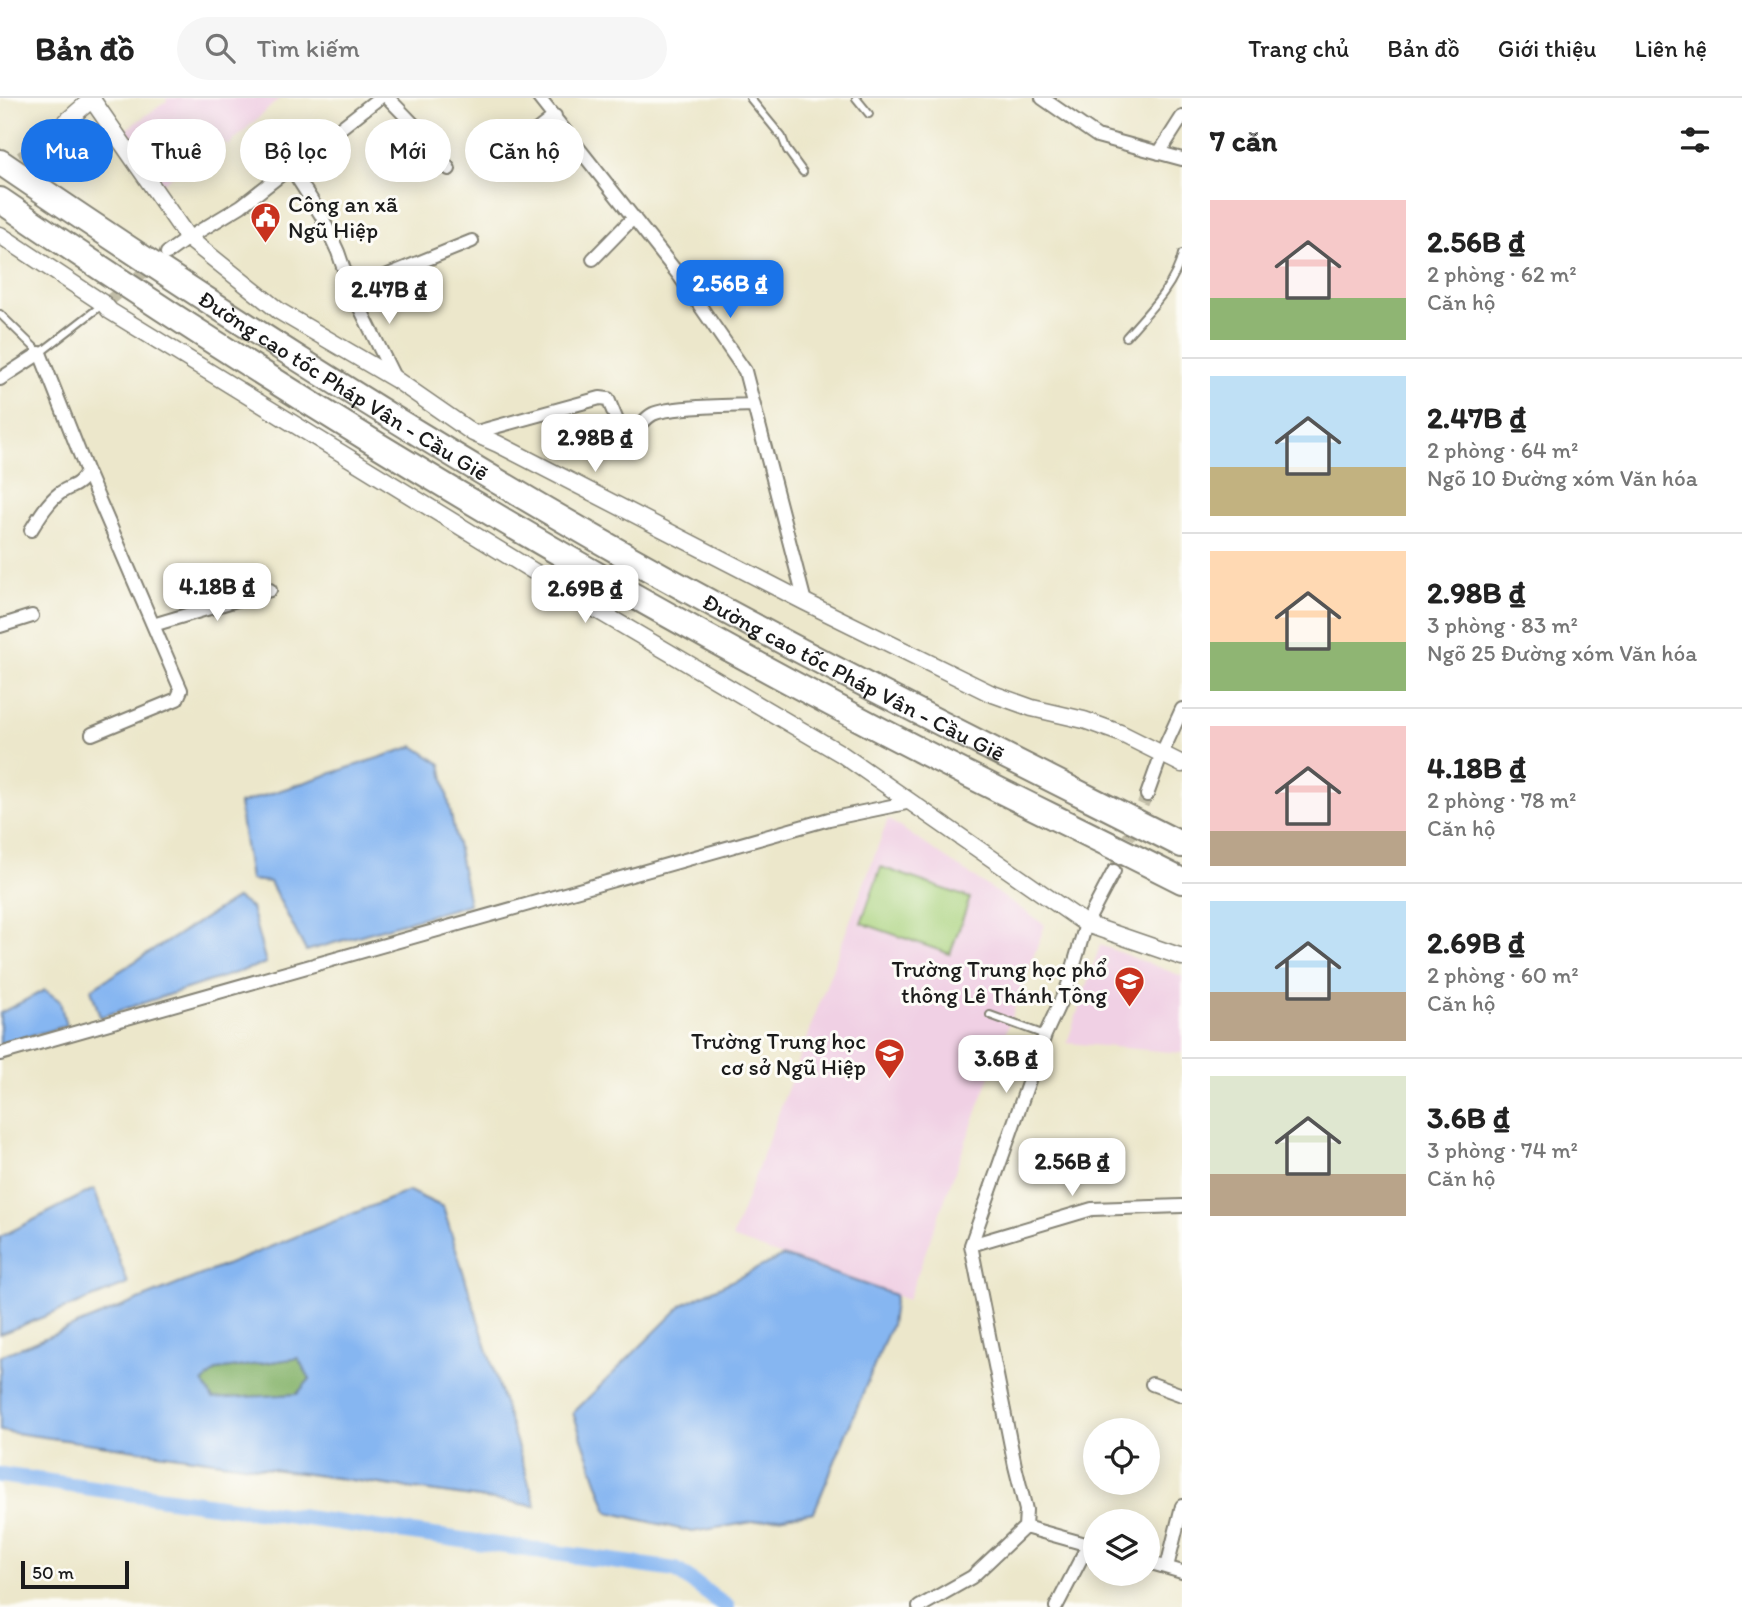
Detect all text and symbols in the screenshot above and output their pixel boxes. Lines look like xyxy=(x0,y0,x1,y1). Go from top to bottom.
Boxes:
search box xyxy=(177,17,667,80)
text: Bản đồ xyxy=(35,29,135,68)
icon: search xyxy=(201,29,239,67)
text: Tìm kiếm xyxy=(257,32,360,64)
text: Trang chủ xyxy=(1248,34,1349,63)
text: Bản đồ xyxy=(1387,34,1460,63)
text: Giới thiệu xyxy=(1498,34,1597,63)
text: Liên hệ xyxy=(1635,34,1707,63)
chip: Mua xyxy=(21,119,113,182)
chip: Thuê xyxy=(127,119,226,182)
chip: Bộ lọc xyxy=(240,119,351,182)
chip: Mới xyxy=(365,119,451,182)
chip: Căn hộ xyxy=(465,119,584,182)
icon: filters xyxy=(1676,121,1714,159)
text: 7 căn xyxy=(1210,122,1277,159)
place label: Công an xã Ngũ Hiệp xyxy=(288,190,398,244)
public building icon: Công an xã Ngũ Hiệp xyxy=(248,200,282,244)
text: 2.56B ₫ xyxy=(1427,223,1525,260)
icon: home xyxy=(1266,228,1350,312)
pin: 2.56B ₫ xyxy=(665,260,795,320)
text: 2 phòng · 62 m² xyxy=(1427,260,1577,288)
pin: 2.47B ₫ xyxy=(324,266,454,326)
text: 2.56B ₫ xyxy=(692,269,768,297)
text: 2.47B ₫ xyxy=(351,275,427,303)
street label: Đường cao tốc Pháp Vân - Cầu Giẽ xyxy=(193,284,494,487)
text: Căn hộ xyxy=(1427,288,1495,316)
text: 2.47B ₫ xyxy=(1427,399,1526,436)
icon: home xyxy=(1266,404,1350,488)
pin: 2.98B ₫ xyxy=(530,414,660,474)
text: 2.98B ₫ xyxy=(557,423,633,451)
text: 2 phòng · 64 m² xyxy=(1427,436,1578,464)
text: Ngõ 10 Đường xóm Văn hóa xyxy=(1427,464,1698,492)
pin: 4.18B ₫ xyxy=(152,564,282,623)
pin: 2.69B ₫ xyxy=(520,566,650,625)
text: 4.18B ₫ xyxy=(179,572,255,600)
text: 2.69B ₫ xyxy=(547,574,623,602)
text: 2.98B ₫ xyxy=(1427,574,1525,611)
icon: home xyxy=(1266,579,1350,663)
street label: Đường cao tốc Pháp Vân - Cầu Giẽ xyxy=(698,587,1010,767)
text: 3 phòng · 83 m² xyxy=(1427,611,1578,639)
text: Ngõ 25 Đường xóm Văn hóa xyxy=(1427,639,1697,667)
text: 4.18B ₫ xyxy=(1427,749,1526,786)
icon: home xyxy=(1266,754,1350,838)
text: 2 phòng · 78 m² xyxy=(1427,786,1576,814)
text: Căn hộ xyxy=(1427,814,1495,842)
text: 2.69B ₫ xyxy=(1427,924,1525,961)
icon: home xyxy=(1266,929,1350,1013)
place label: Trường Trung học phổ thông Lê Thánh Tông xyxy=(891,955,1107,1009)
text: 2 phòng · 60 m² xyxy=(1427,961,1579,989)
school or university icon: Trường Trung học phổ thông Lê Thánh Tông xyxy=(1113,965,1147,1009)
text: Căn hộ xyxy=(1427,989,1495,1017)
place label: Trường Trung học cơ sở Ngũ Hiệp xyxy=(691,1027,866,1081)
pin: 3.6B ₫ xyxy=(949,1035,1063,1095)
school or university icon: Trường Trung học cơ sở Ngũ Hiệp xyxy=(872,1037,906,1081)
text: 3.6B ₫ xyxy=(974,1044,1038,1072)
text: 3.6B ₫ xyxy=(1427,1099,1510,1136)
icon: home xyxy=(1266,1104,1350,1188)
text: 3 phòng · 74 m² xyxy=(1427,1136,1578,1164)
pin: 2.56B ₫ xyxy=(1007,1138,1137,1198)
text: 2.56B ₫ xyxy=(1034,1147,1110,1175)
text: Căn hộ xyxy=(1427,1164,1495,1192)
map controls xyxy=(1083,1418,1160,1586)
button: locate xyxy=(1083,1418,1160,1495)
button: layers xyxy=(1083,1509,1160,1586)
scale bar xyxy=(21,1558,130,1590)
text: 50 m xyxy=(32,1561,74,1584)

